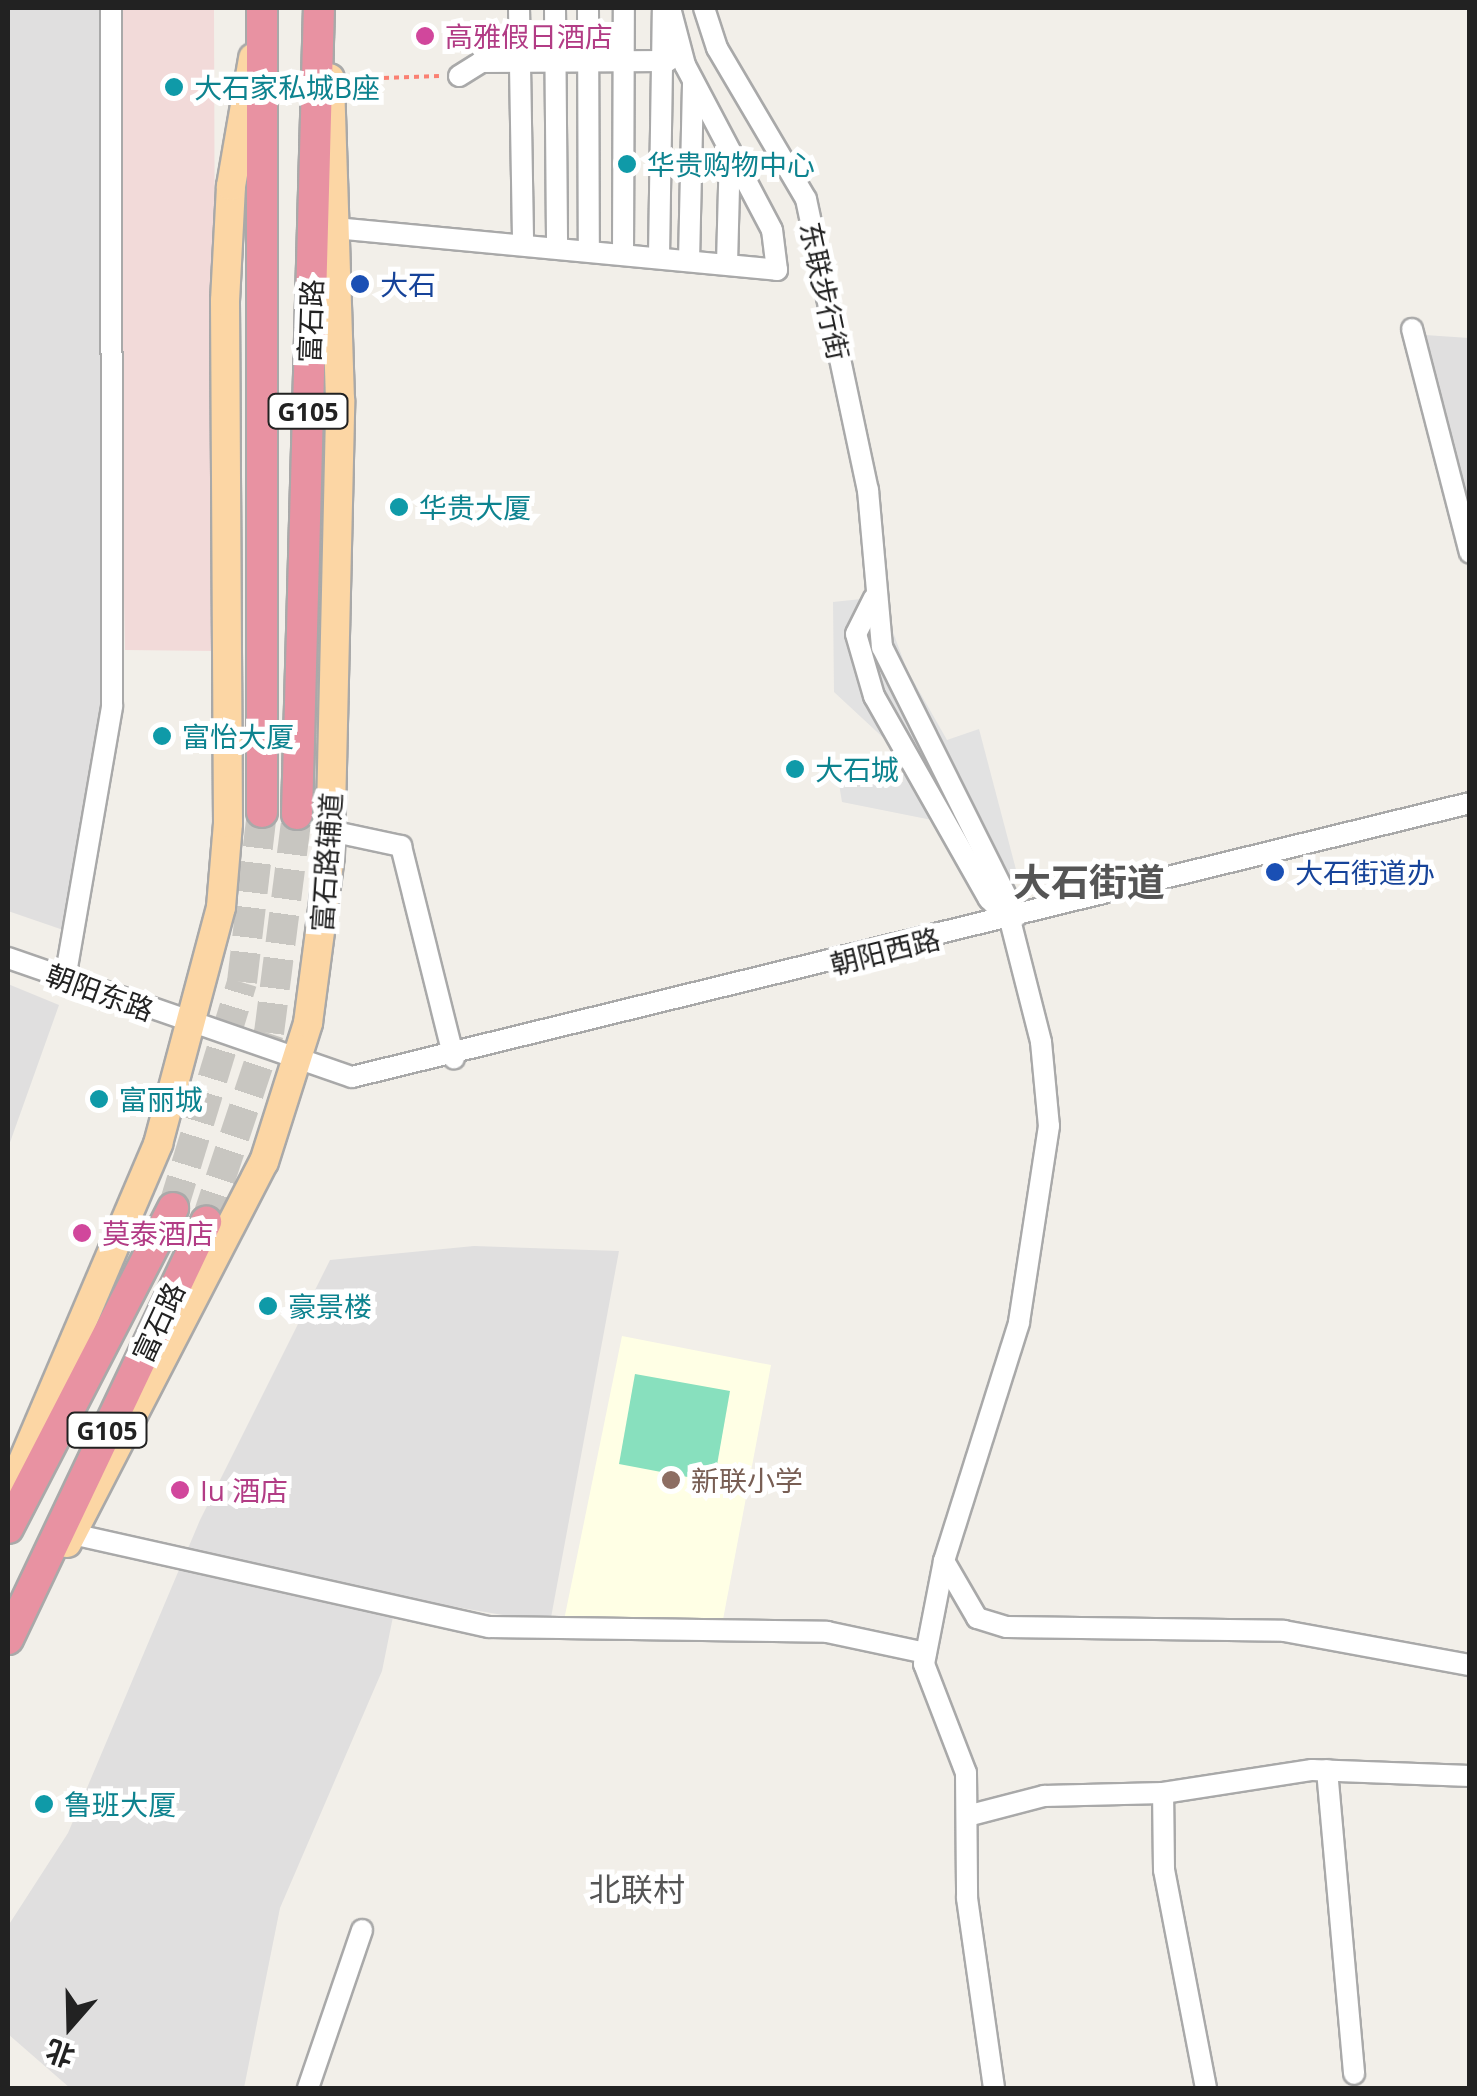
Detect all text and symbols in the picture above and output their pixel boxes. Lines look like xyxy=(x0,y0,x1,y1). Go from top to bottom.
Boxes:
place label: 高雅假日酒店 xyxy=(445,19,613,53)
marker: 高雅假日酒店 xyxy=(414,25,436,47)
place label: 大石家私城B座 xyxy=(194,70,380,104)
marker: 大石家私城B座 xyxy=(163,76,185,98)
place label: 华贵购物中心 xyxy=(647,147,815,181)
marker: 华贵购物中心 xyxy=(616,153,638,175)
street label: 东联步行街 xyxy=(794,219,856,363)
place label: 大石 xyxy=(380,267,436,301)
marker: 大石 xyxy=(349,273,371,295)
street label: 富石路 xyxy=(292,278,328,364)
road number: G105 xyxy=(266,391,350,431)
place label: 华贵大厦 xyxy=(419,490,531,524)
marker: 华贵大厦 xyxy=(388,496,410,518)
place label: 富怡大厦 xyxy=(182,719,294,753)
marker: 富怡大厦 xyxy=(151,725,173,747)
place label: 大石城 xyxy=(815,752,899,786)
marker: 大石城 xyxy=(784,758,806,780)
street label: 富石路辅道 xyxy=(304,791,348,933)
place label: 大石街道办 xyxy=(1295,855,1435,889)
district label: 大石街道 xyxy=(1013,859,1165,905)
marker: 大石街道办 xyxy=(1264,861,1286,883)
street label: 朝阳西路 xyxy=(827,921,943,981)
street label: 朝阳东路 xyxy=(42,957,158,1027)
place label: 富丽城 xyxy=(119,1082,203,1116)
marker: 富丽城 xyxy=(88,1088,110,1110)
place label: 莫泰酒店 xyxy=(102,1216,214,1250)
marker: 莫泰酒店 xyxy=(71,1222,93,1244)
street label: 富石路 xyxy=(125,1277,191,1367)
place label: 豪景楼 xyxy=(288,1289,372,1323)
marker: 豪景楼 xyxy=(257,1295,279,1317)
road number: G105 xyxy=(64,1410,150,1450)
place label: 新联小学 xyxy=(691,1463,803,1497)
marker: 新联小学 xyxy=(660,1469,682,1491)
place label: Iu 酒店 xyxy=(200,1473,288,1507)
marker: Iu 酒店 xyxy=(169,1479,191,1501)
place label: 鲁班大厦 xyxy=(64,1787,176,1821)
marker: 鲁班大厦 xyxy=(33,1793,55,1815)
district label: 北联村 xyxy=(589,1870,685,1908)
north arrow xyxy=(20,1976,120,2076)
text: 北 xyxy=(40,2032,79,2077)

